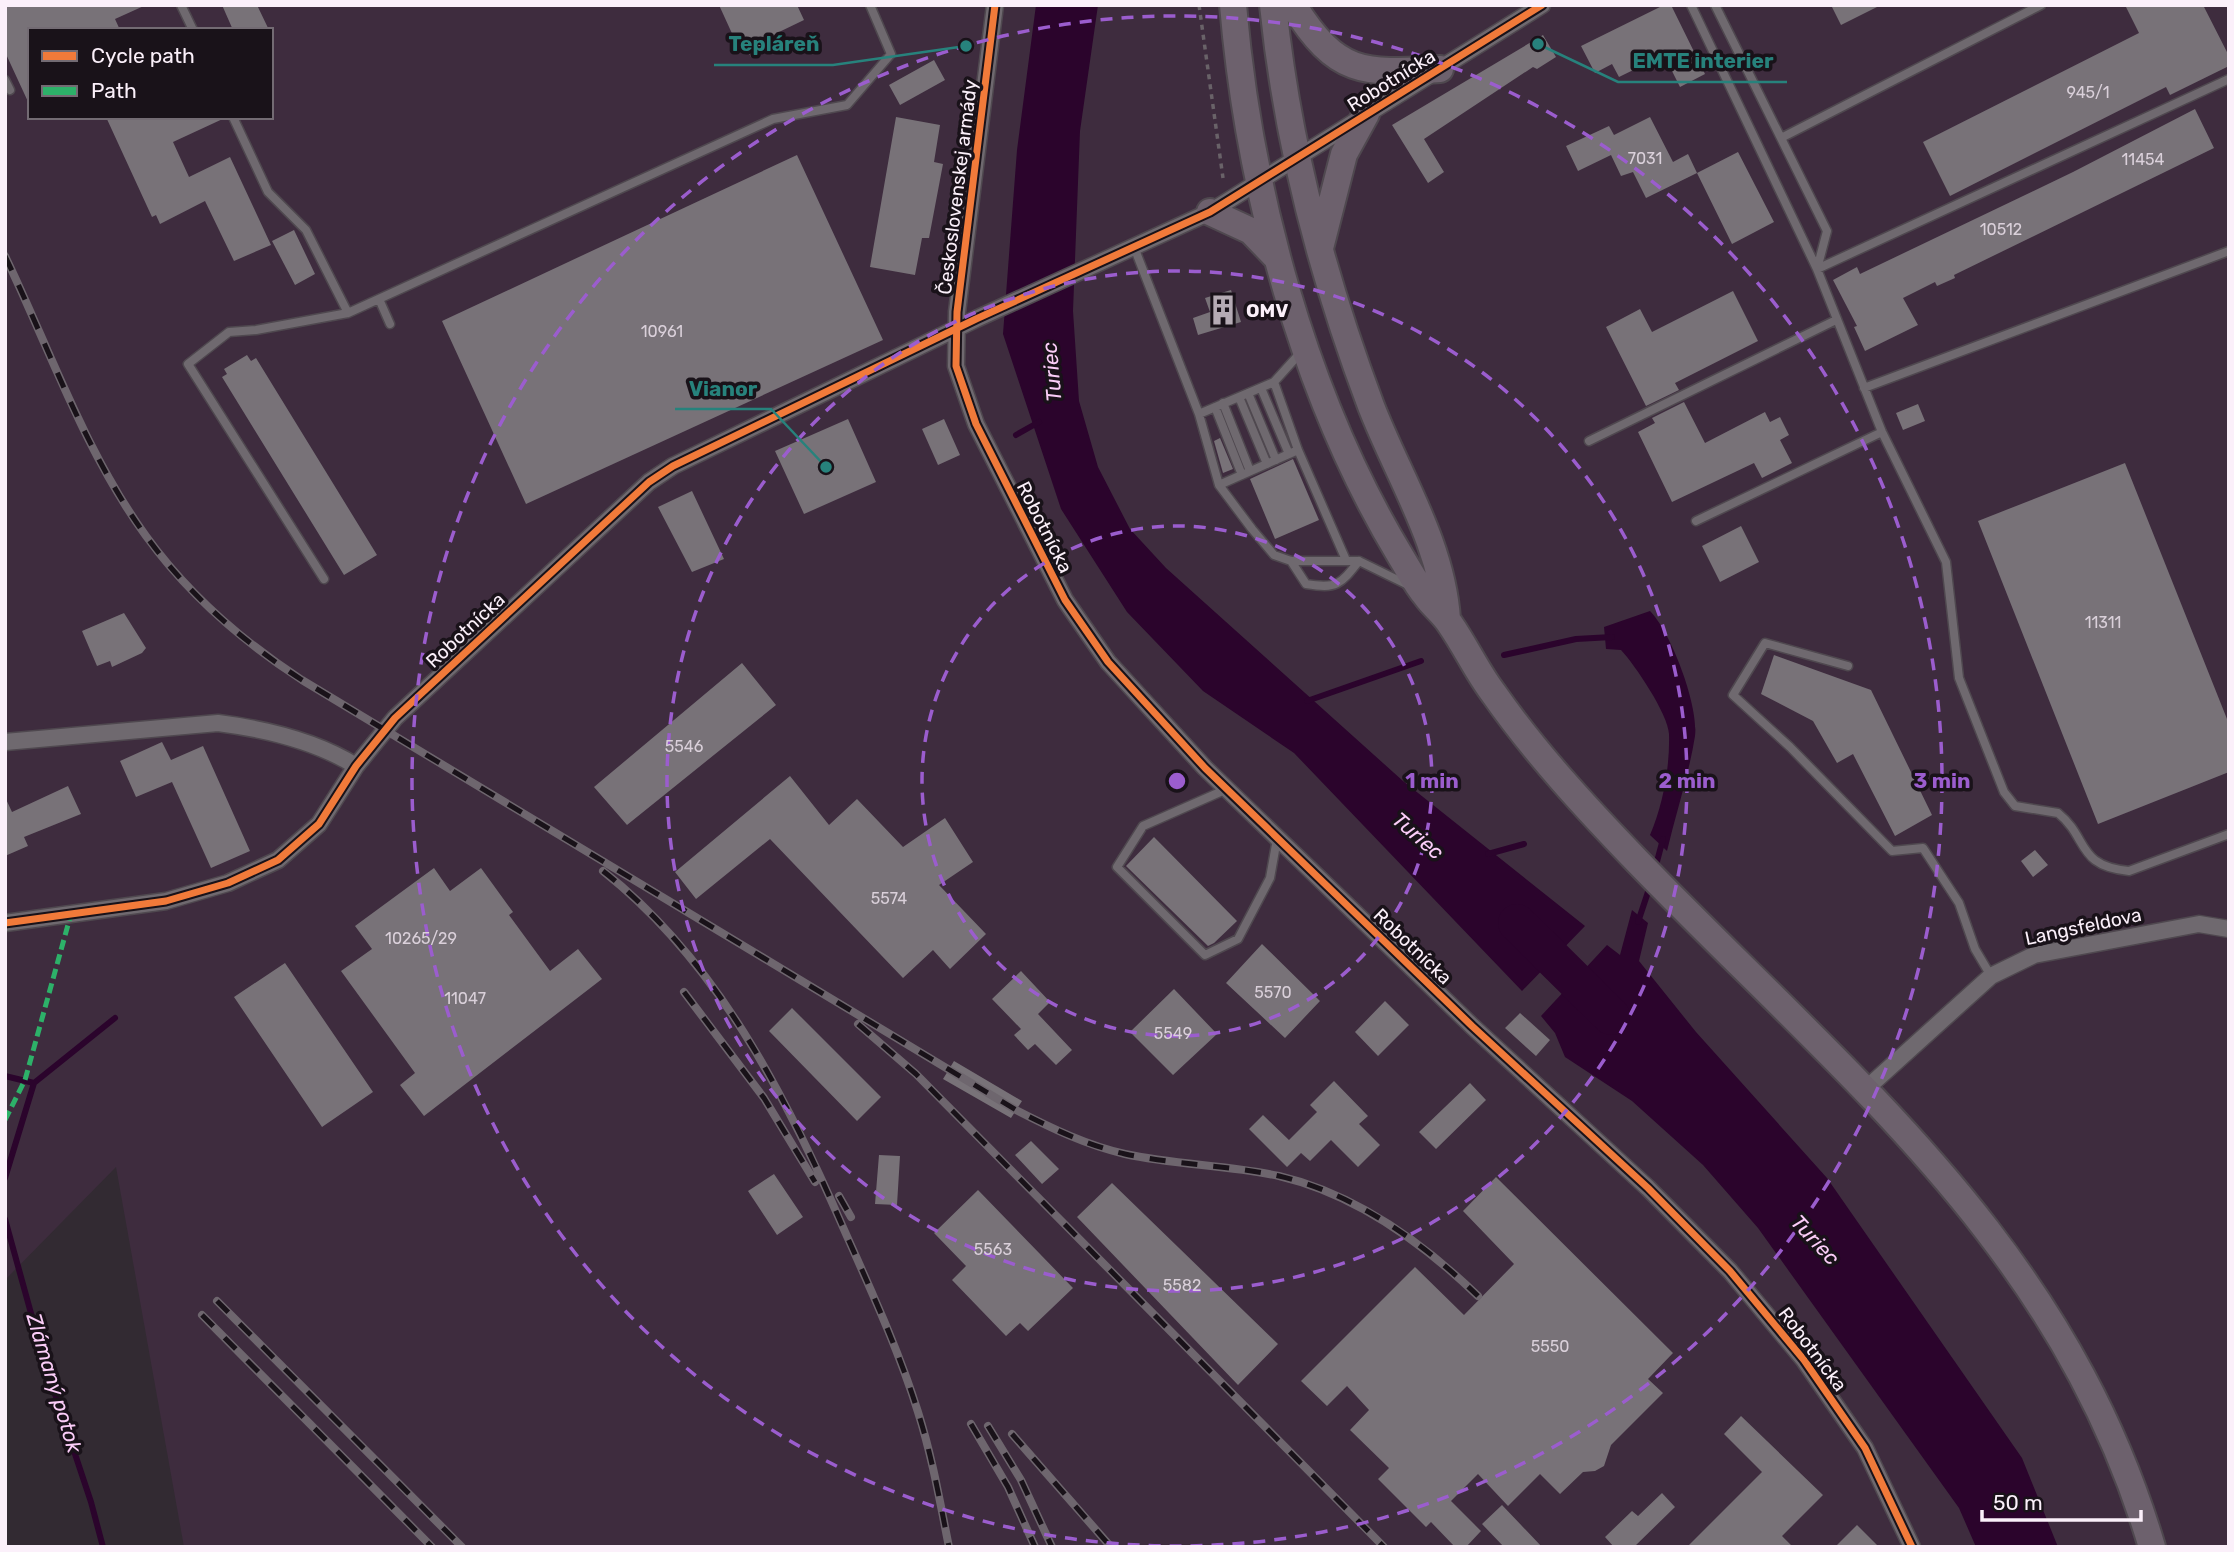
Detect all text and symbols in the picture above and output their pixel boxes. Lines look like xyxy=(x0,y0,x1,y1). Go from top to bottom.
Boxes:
callout: Tepláreň xyxy=(714,23,833,65)
legend xyxy=(28,28,273,119)
text: Tepláreň xyxy=(729,31,819,56)
callout: EMTE interier xyxy=(1618,40,1787,82)
text: Cycle path xyxy=(91,43,195,68)
street label: Robotnícka xyxy=(1343,44,1440,117)
text: EMTE interier xyxy=(1632,48,1774,73)
text: Path xyxy=(91,78,137,103)
street label: Československej armády xyxy=(933,78,982,296)
house number: 945/1 xyxy=(2066,83,2110,102)
house number: 7031 xyxy=(1628,149,1662,168)
house number: 11454 xyxy=(2121,150,2165,169)
house number: 10512 xyxy=(1980,220,2022,239)
building icon: OMV xyxy=(1206,293,1240,327)
place label: OMV xyxy=(1246,299,1288,322)
house number: 10961 xyxy=(641,322,683,341)
water label: Turiec xyxy=(1036,341,1067,403)
callout: Vianor xyxy=(675,367,771,409)
text: Vianor xyxy=(689,376,758,401)
street label: Robotnícka xyxy=(1012,478,1077,577)
street label: Robotnícka xyxy=(421,588,510,673)
house number: 11311 xyxy=(2085,613,2121,632)
house number: 5546 xyxy=(665,737,704,756)
text: 1 min xyxy=(1405,768,1459,793)
text: 2 min xyxy=(1659,768,1715,793)
text: 3 min xyxy=(1913,768,1971,793)
centre of rings xyxy=(1165,769,1189,793)
water label: Turiec xyxy=(1388,807,1449,865)
house number: 5574 xyxy=(871,889,907,908)
street label: Langsfeldova xyxy=(2023,903,2144,950)
street label: Robotnícka xyxy=(1369,904,1456,989)
house number: 10265/29 xyxy=(385,929,457,948)
house number: 5570 xyxy=(1254,983,1292,1002)
house number: 11047 xyxy=(444,989,486,1008)
house number: 5549 xyxy=(1154,1024,1192,1043)
water label: Turiec xyxy=(1786,1209,1845,1270)
house number: 5563 xyxy=(974,1240,1012,1259)
house number: 5582 xyxy=(1163,1276,1201,1295)
street label: Robotnícka xyxy=(1773,1303,1852,1396)
water label: Zlámaný potok xyxy=(21,1309,88,1457)
house number: 5550 xyxy=(1531,1337,1569,1356)
scale bar xyxy=(1982,1478,2141,1522)
text: 50 m xyxy=(1993,1490,2043,1515)

